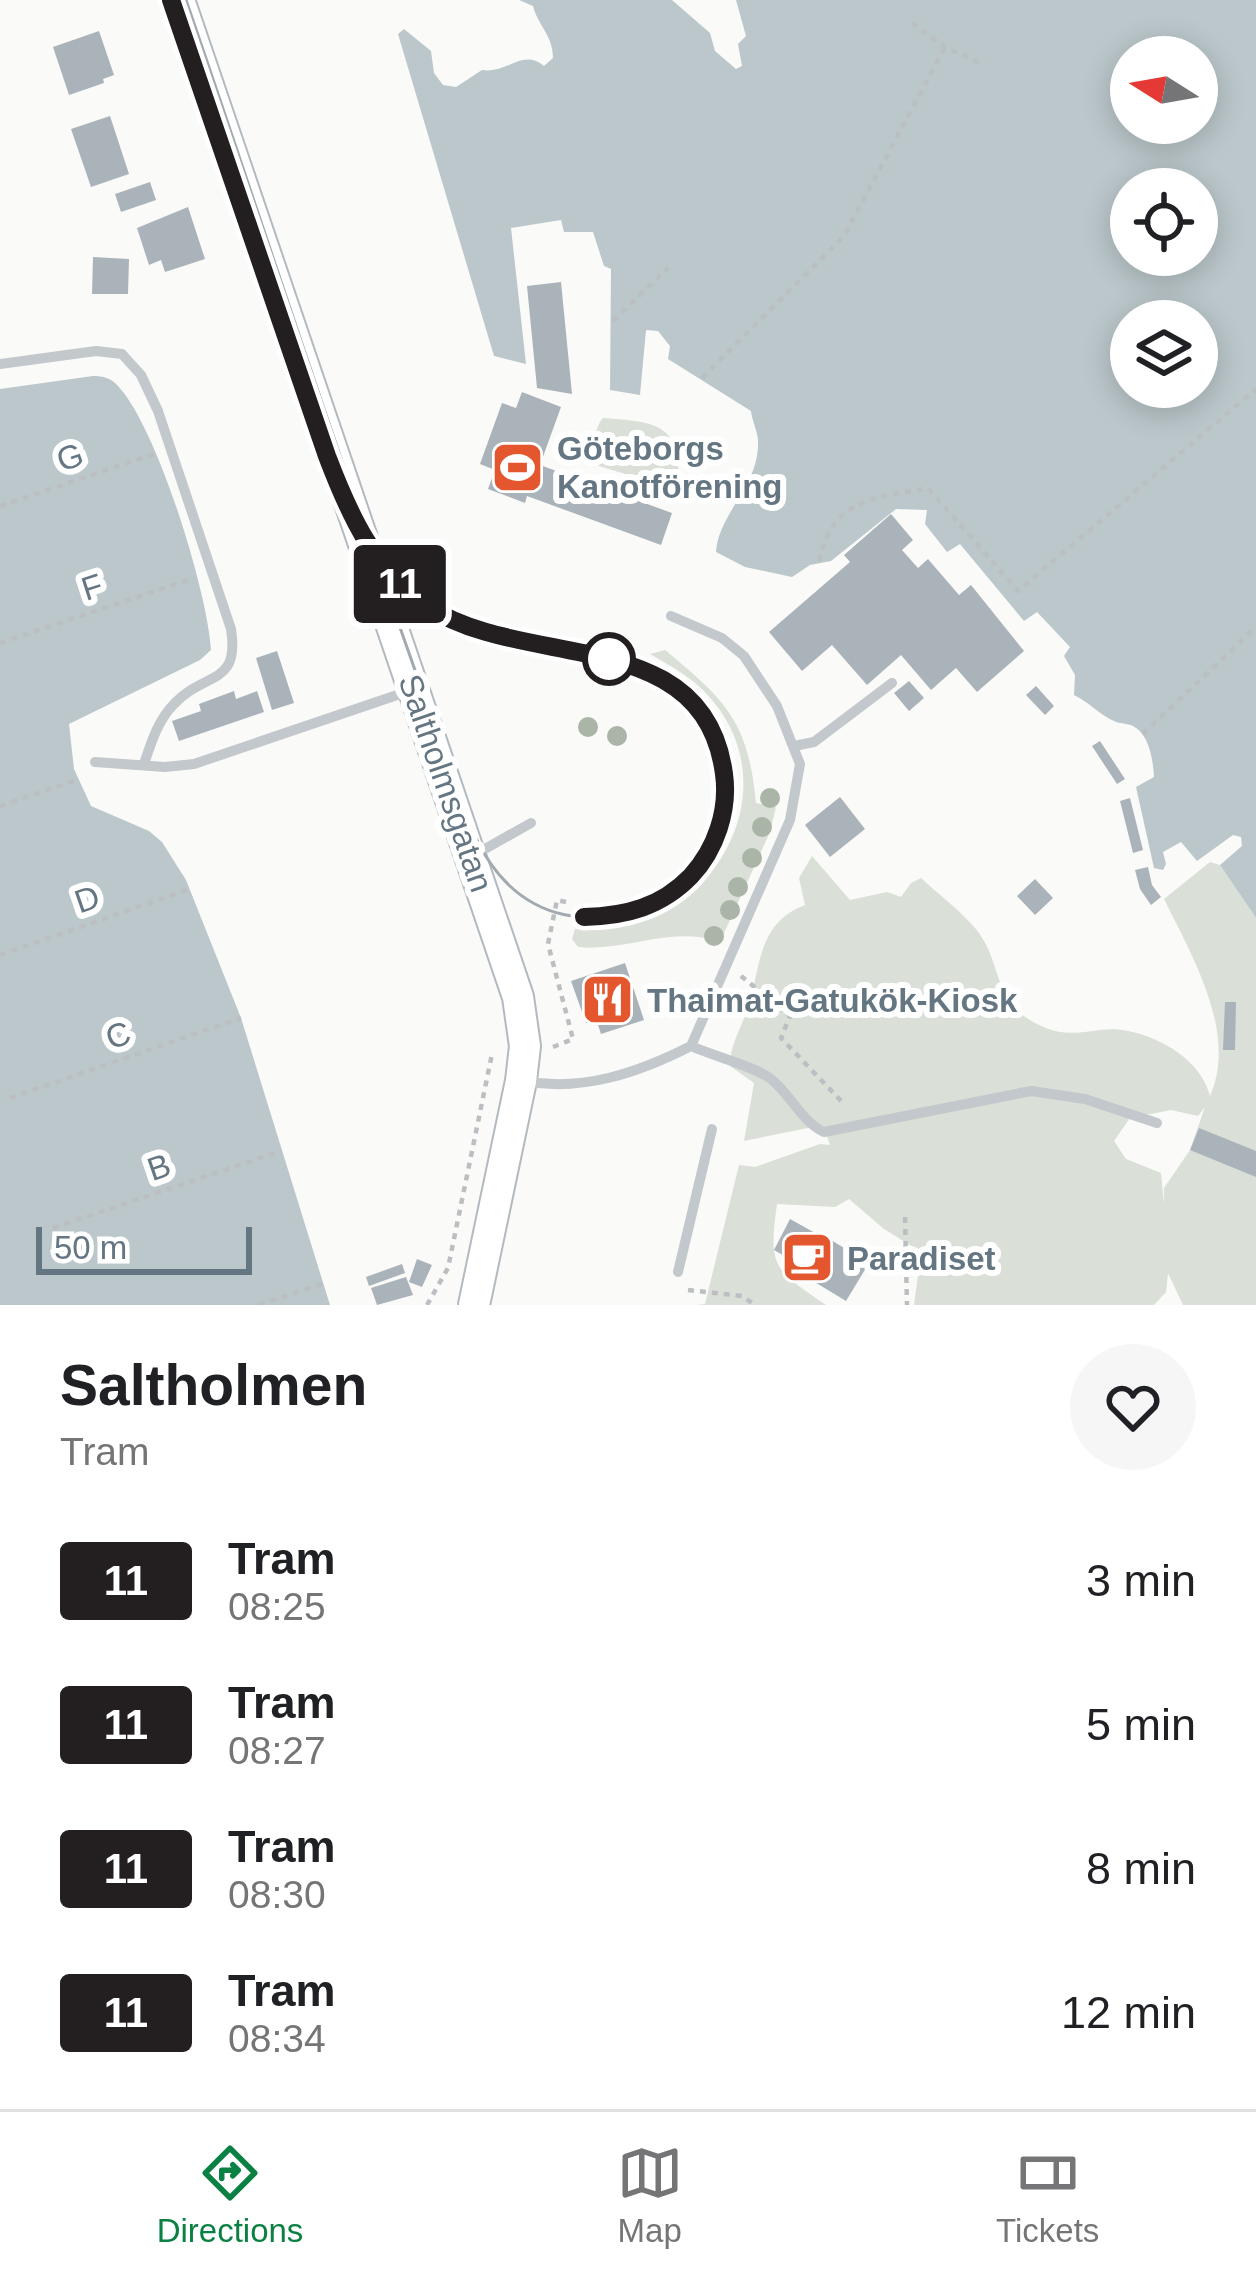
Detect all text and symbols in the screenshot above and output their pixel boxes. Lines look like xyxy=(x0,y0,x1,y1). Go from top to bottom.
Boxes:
north arrow xyxy=(1110,36,1218,144)
map controls xyxy=(1110,36,1218,408)
button: locate xyxy=(1110,168,1218,276)
button: layers xyxy=(1110,300,1218,408)
place label: Göteborgs Kanotförening xyxy=(557,430,782,505)
street label: G xyxy=(52,435,88,479)
sports icon: Göteborgs Kanotförening xyxy=(490,439,546,495)
line badge: 11 xyxy=(346,545,454,623)
text: 11 xyxy=(378,560,422,607)
street label: F xyxy=(77,566,107,608)
unlabelled marker xyxy=(584,634,634,684)
street label: Saltholmsgatan xyxy=(391,669,501,897)
street label: D xyxy=(70,878,104,920)
restaurant icon: Thaimat-Gatukök-Kiosk xyxy=(580,972,636,1028)
place label: Thaimat-Gatukök-Kiosk xyxy=(647,982,1018,1019)
street label: C xyxy=(101,1014,135,1056)
street label: B xyxy=(143,1146,175,1188)
scale bar xyxy=(36,1221,252,1274)
text: 50 m xyxy=(54,1229,127,1266)
cafe icon: Paradiset xyxy=(780,1230,836,1286)
place label: Paradiset xyxy=(847,1240,996,1277)
button: heart xyxy=(1070,1344,1196,1470)
text: Saltholmen xyxy=(60,1353,367,1417)
text: Tram xyxy=(60,1430,150,1473)
text: Tram xyxy=(228,1533,336,1584)
text: 3 min xyxy=(1086,1555,1196,1606)
text: 11 xyxy=(104,1557,148,1604)
text: 08:25 xyxy=(228,1585,326,1628)
text: Tram xyxy=(228,1677,336,1728)
text: 5 min xyxy=(1086,1699,1196,1750)
text: 11 xyxy=(104,1701,148,1748)
text: 08:27 xyxy=(228,1729,326,1772)
text: Tram xyxy=(228,1821,336,1872)
text: 8 min xyxy=(1086,1843,1196,1894)
text: 11 xyxy=(104,1845,148,1892)
text: 08:30 xyxy=(228,1873,326,1916)
text: Tram xyxy=(228,1965,336,2016)
text: 12 min xyxy=(1061,1987,1196,2038)
text: 11 xyxy=(104,1989,148,2036)
text: 08:34 xyxy=(228,2017,326,2060)
tab: Directions xyxy=(157,2140,303,2250)
tab: Map xyxy=(617,2140,683,2250)
tab: Tickets xyxy=(996,2140,1099,2250)

